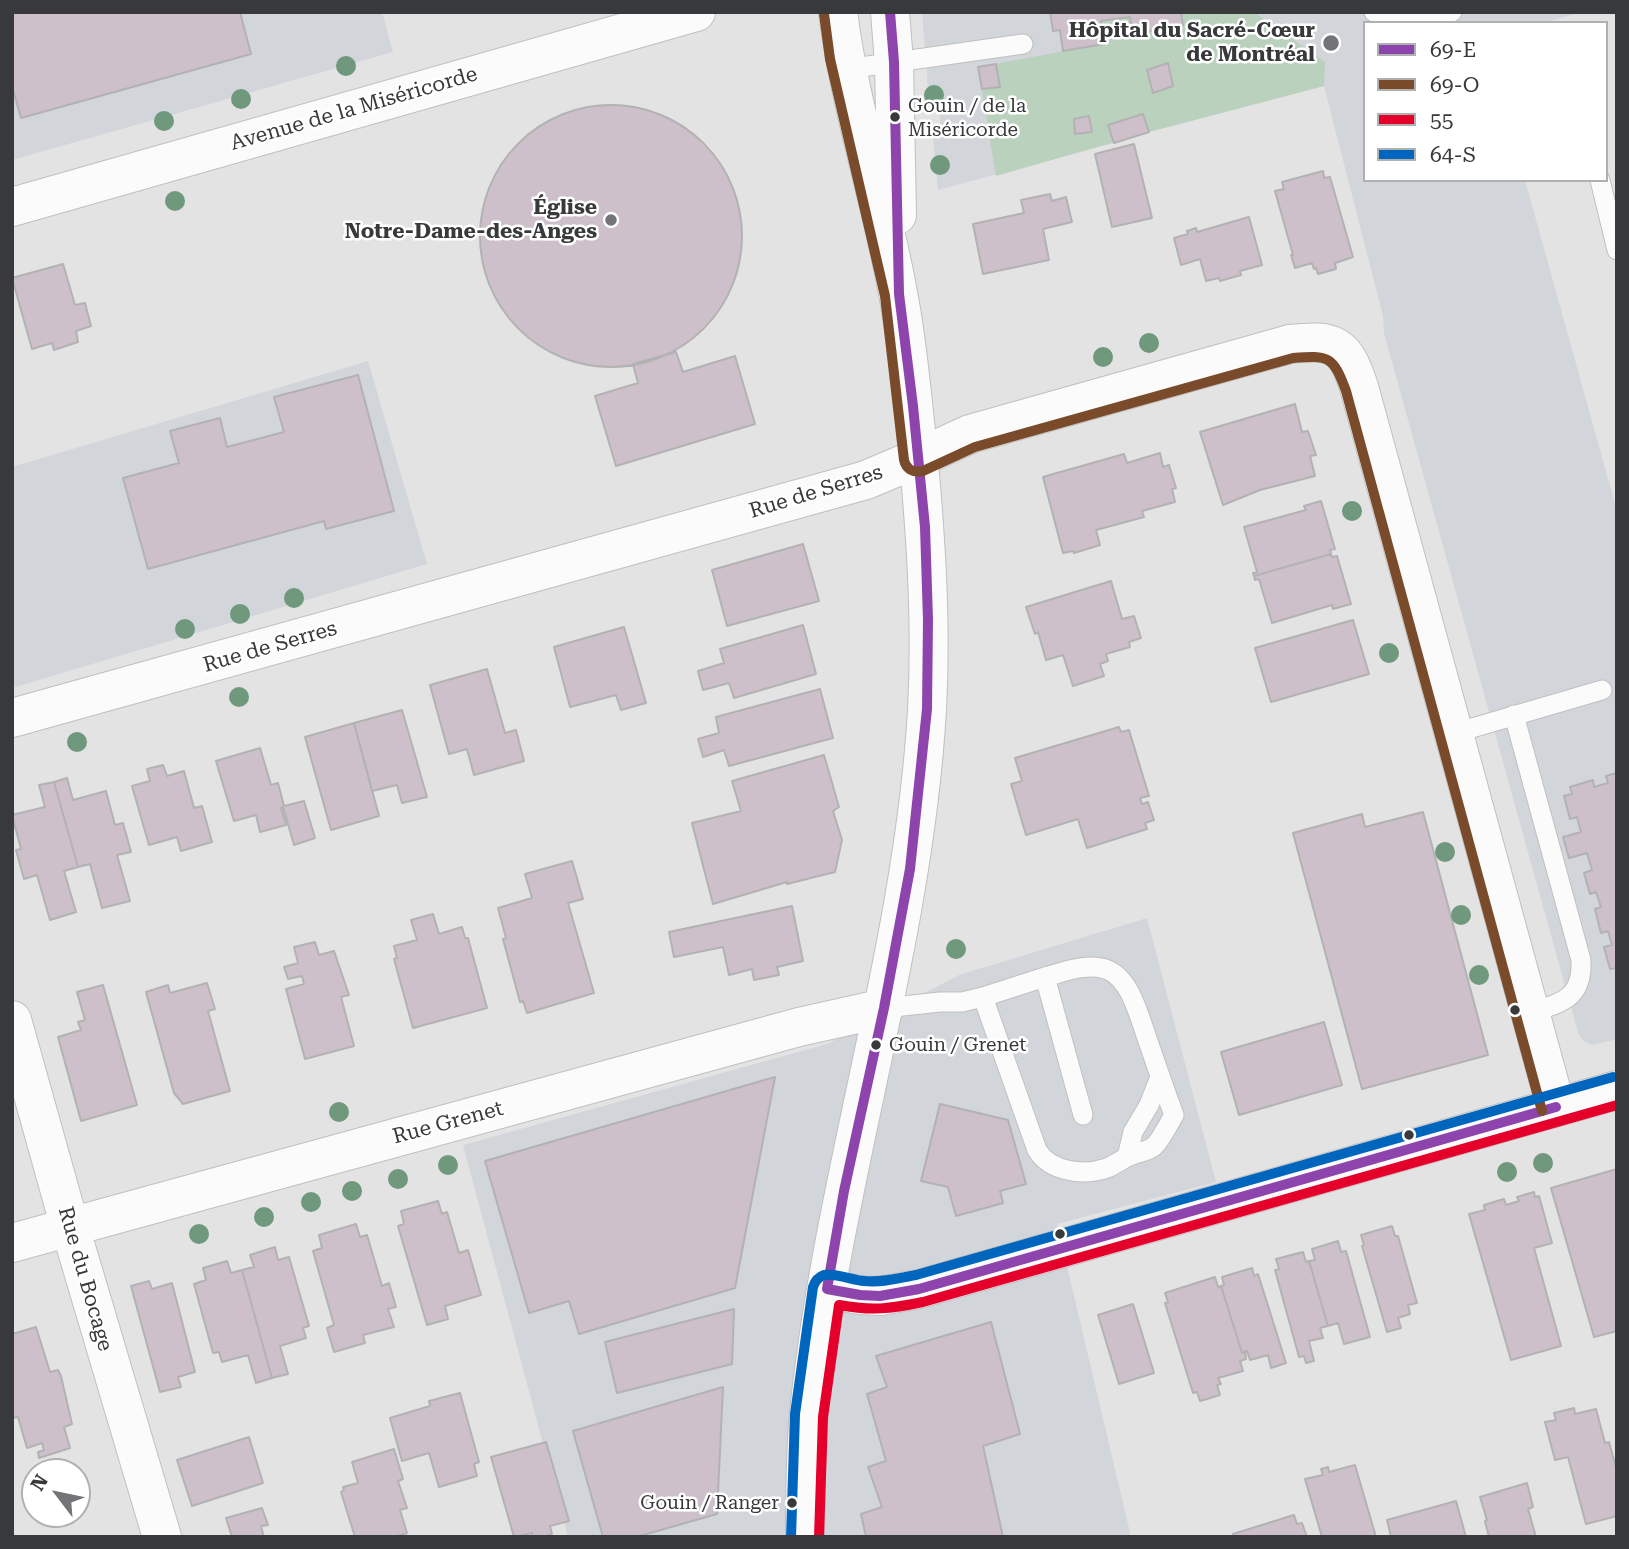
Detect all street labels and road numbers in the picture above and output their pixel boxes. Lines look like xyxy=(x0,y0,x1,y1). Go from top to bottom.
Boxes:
street label: Avenue de la Miséricorde xyxy=(228,62,480,156)
street label: Rue de Serres xyxy=(746,460,886,524)
street label: Rue de Serres xyxy=(200,616,340,678)
street label: Rue Grenet xyxy=(390,1096,506,1150)
street label: Rue du Bocage xyxy=(52,1204,118,1354)

